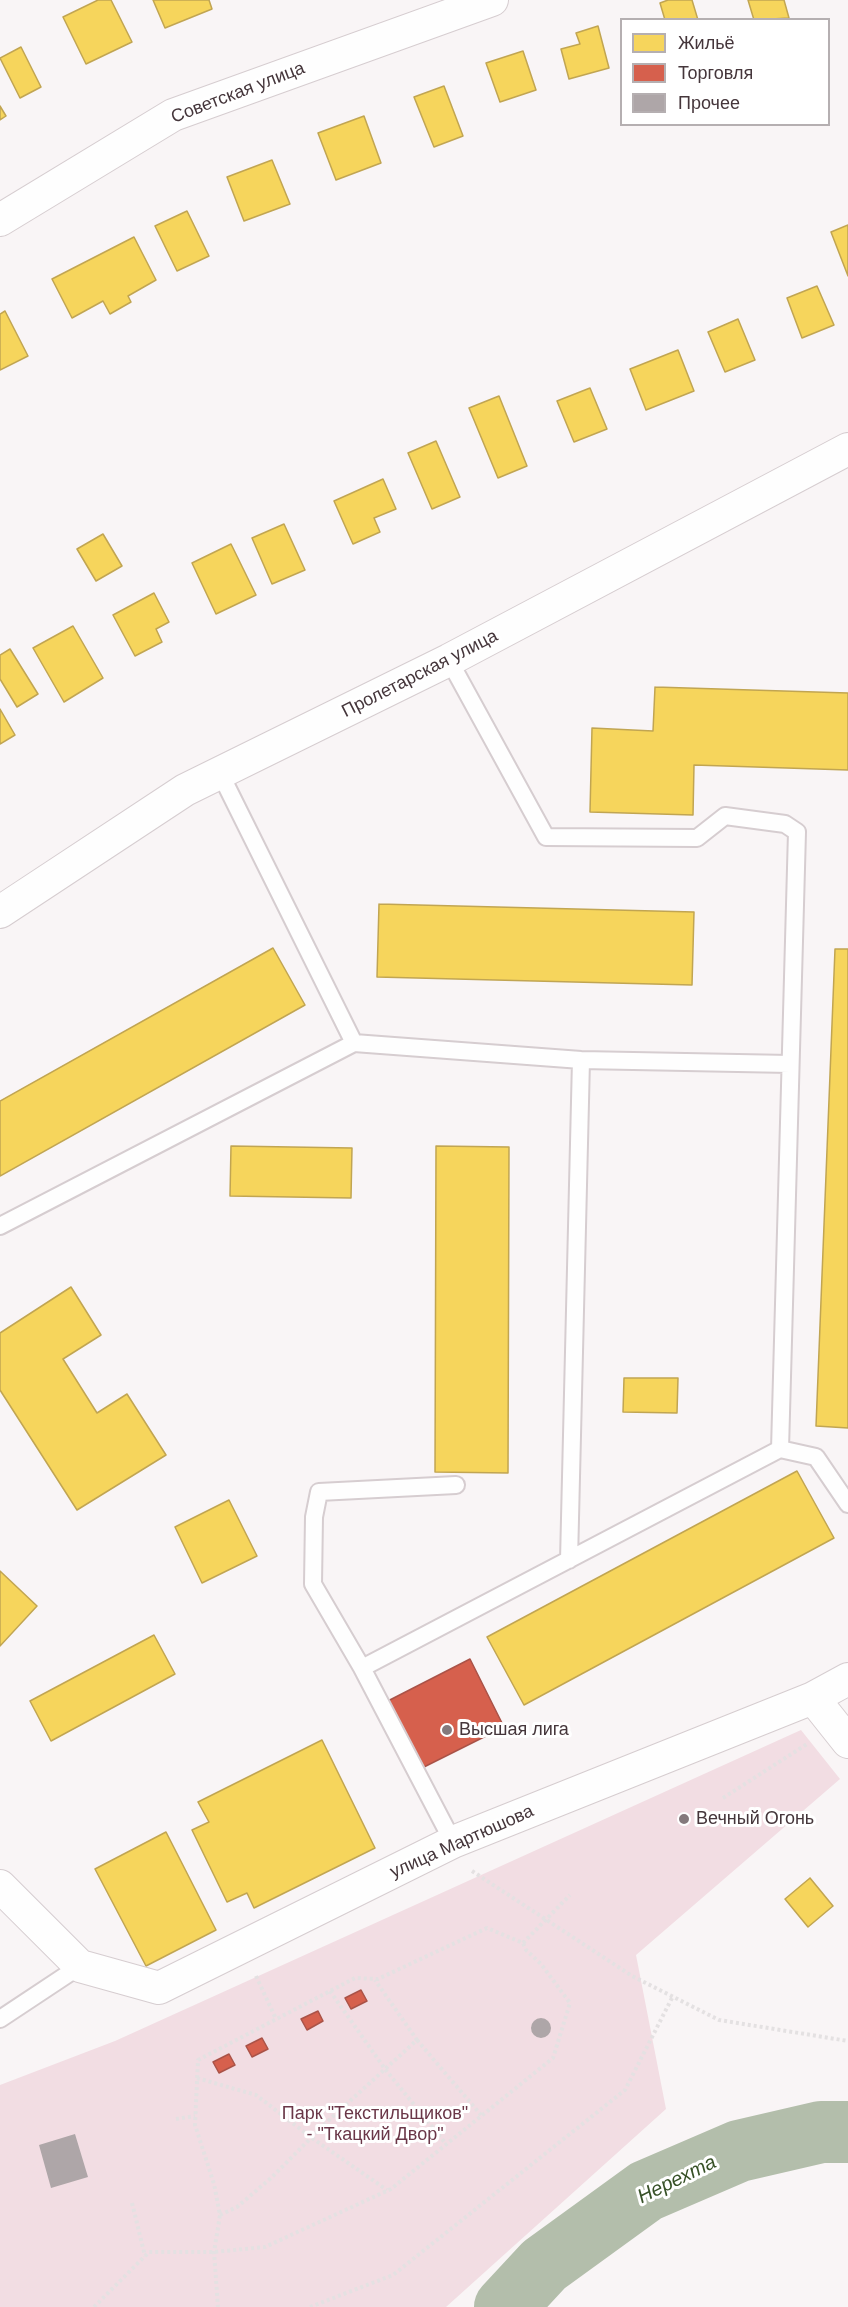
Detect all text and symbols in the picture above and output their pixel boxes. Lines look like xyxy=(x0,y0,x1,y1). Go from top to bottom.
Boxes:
legend xyxy=(620,18,830,126)
text: Жильё xyxy=(678,33,735,53)
street label: Советская улица xyxy=(168,58,308,128)
text: Торговля xyxy=(678,63,753,83)
text: Прочее xyxy=(678,93,740,113)
street label: Пролетарская улица xyxy=(338,625,502,723)
place label: Высшая лига xyxy=(459,1719,569,1741)
marker: Высшая лига xyxy=(440,1723,454,1737)
street label: улица Мартюшова xyxy=(387,1801,537,1883)
place label: Вечный Огонь xyxy=(696,1808,814,1830)
marker: Вечный Огонь xyxy=(677,1812,691,1826)
park label: Парк "Текстильщиков" - "Ткацкий Двор" xyxy=(282,2103,468,2146)
water label: Нерехта xyxy=(634,2151,720,2209)

